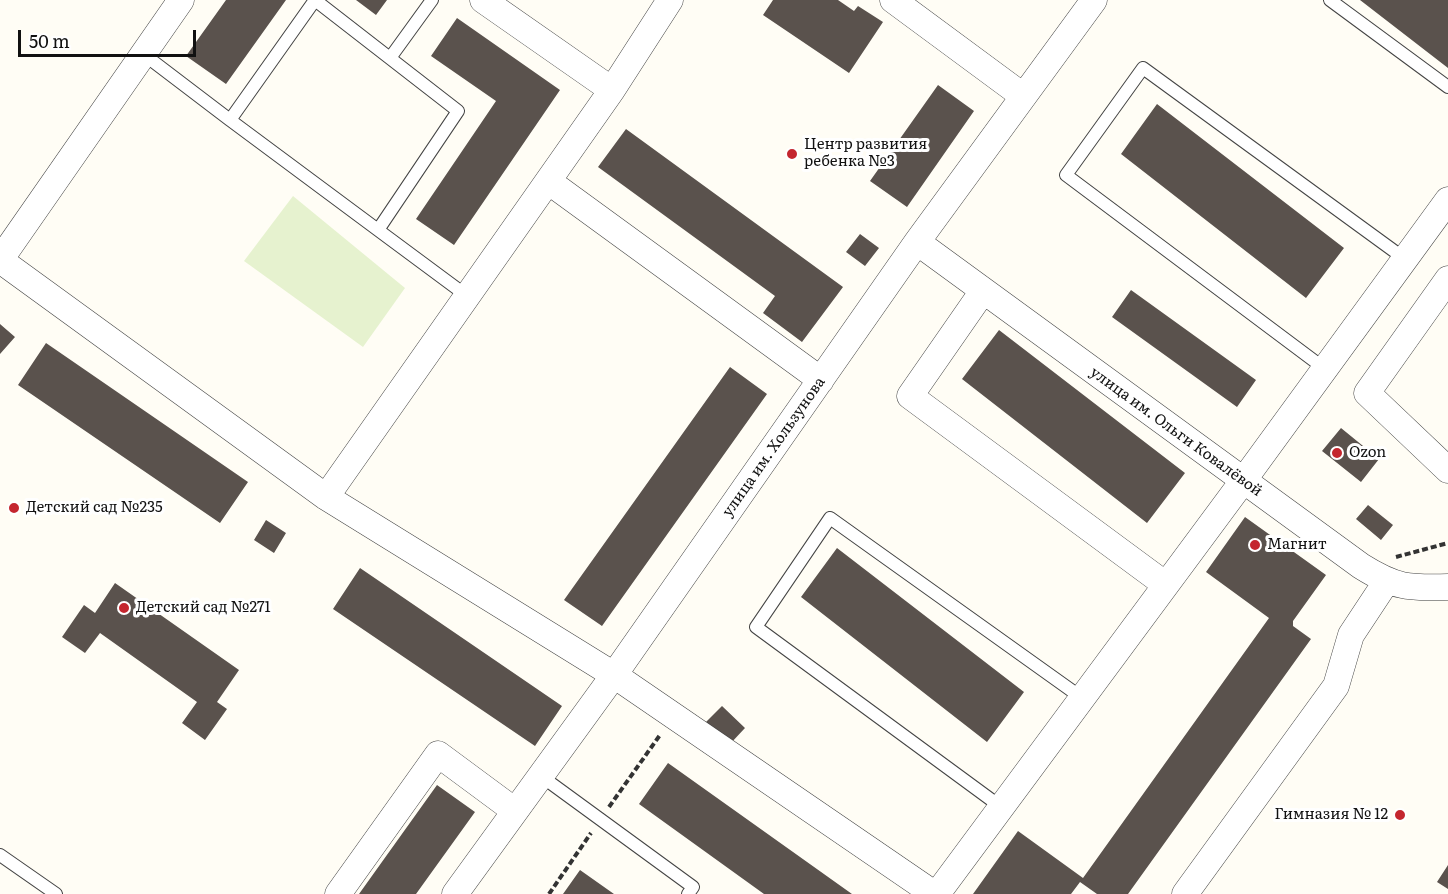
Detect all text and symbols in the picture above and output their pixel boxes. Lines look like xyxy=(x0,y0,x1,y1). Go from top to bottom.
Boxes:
scale bar xyxy=(21,18,200,56)
text: 50 m xyxy=(29,27,70,54)
place label: Центр развития ребенка №3 xyxy=(804,136,927,171)
marker: Центр развития ребенка №3 xyxy=(785,147,799,161)
street label: улица им. Ольги Ковалёвой xyxy=(1086,363,1266,501)
street label: улица им. Хользунова xyxy=(719,374,829,520)
place label: Ozon xyxy=(1349,444,1386,462)
marker: Ozon xyxy=(1330,446,1344,460)
place label: Детский сад №235 xyxy=(26,499,163,517)
marker: Детский сад №235 xyxy=(7,501,21,515)
place label: Магнит xyxy=(1267,536,1327,554)
marker: Магнит xyxy=(1248,538,1262,552)
place label: Детский сад №271 xyxy=(136,599,271,617)
marker: Детский сад №271 xyxy=(117,601,131,615)
place label: Гимназия № 12 xyxy=(1275,806,1388,824)
marker: Гимназия № 12 xyxy=(1393,808,1407,822)

